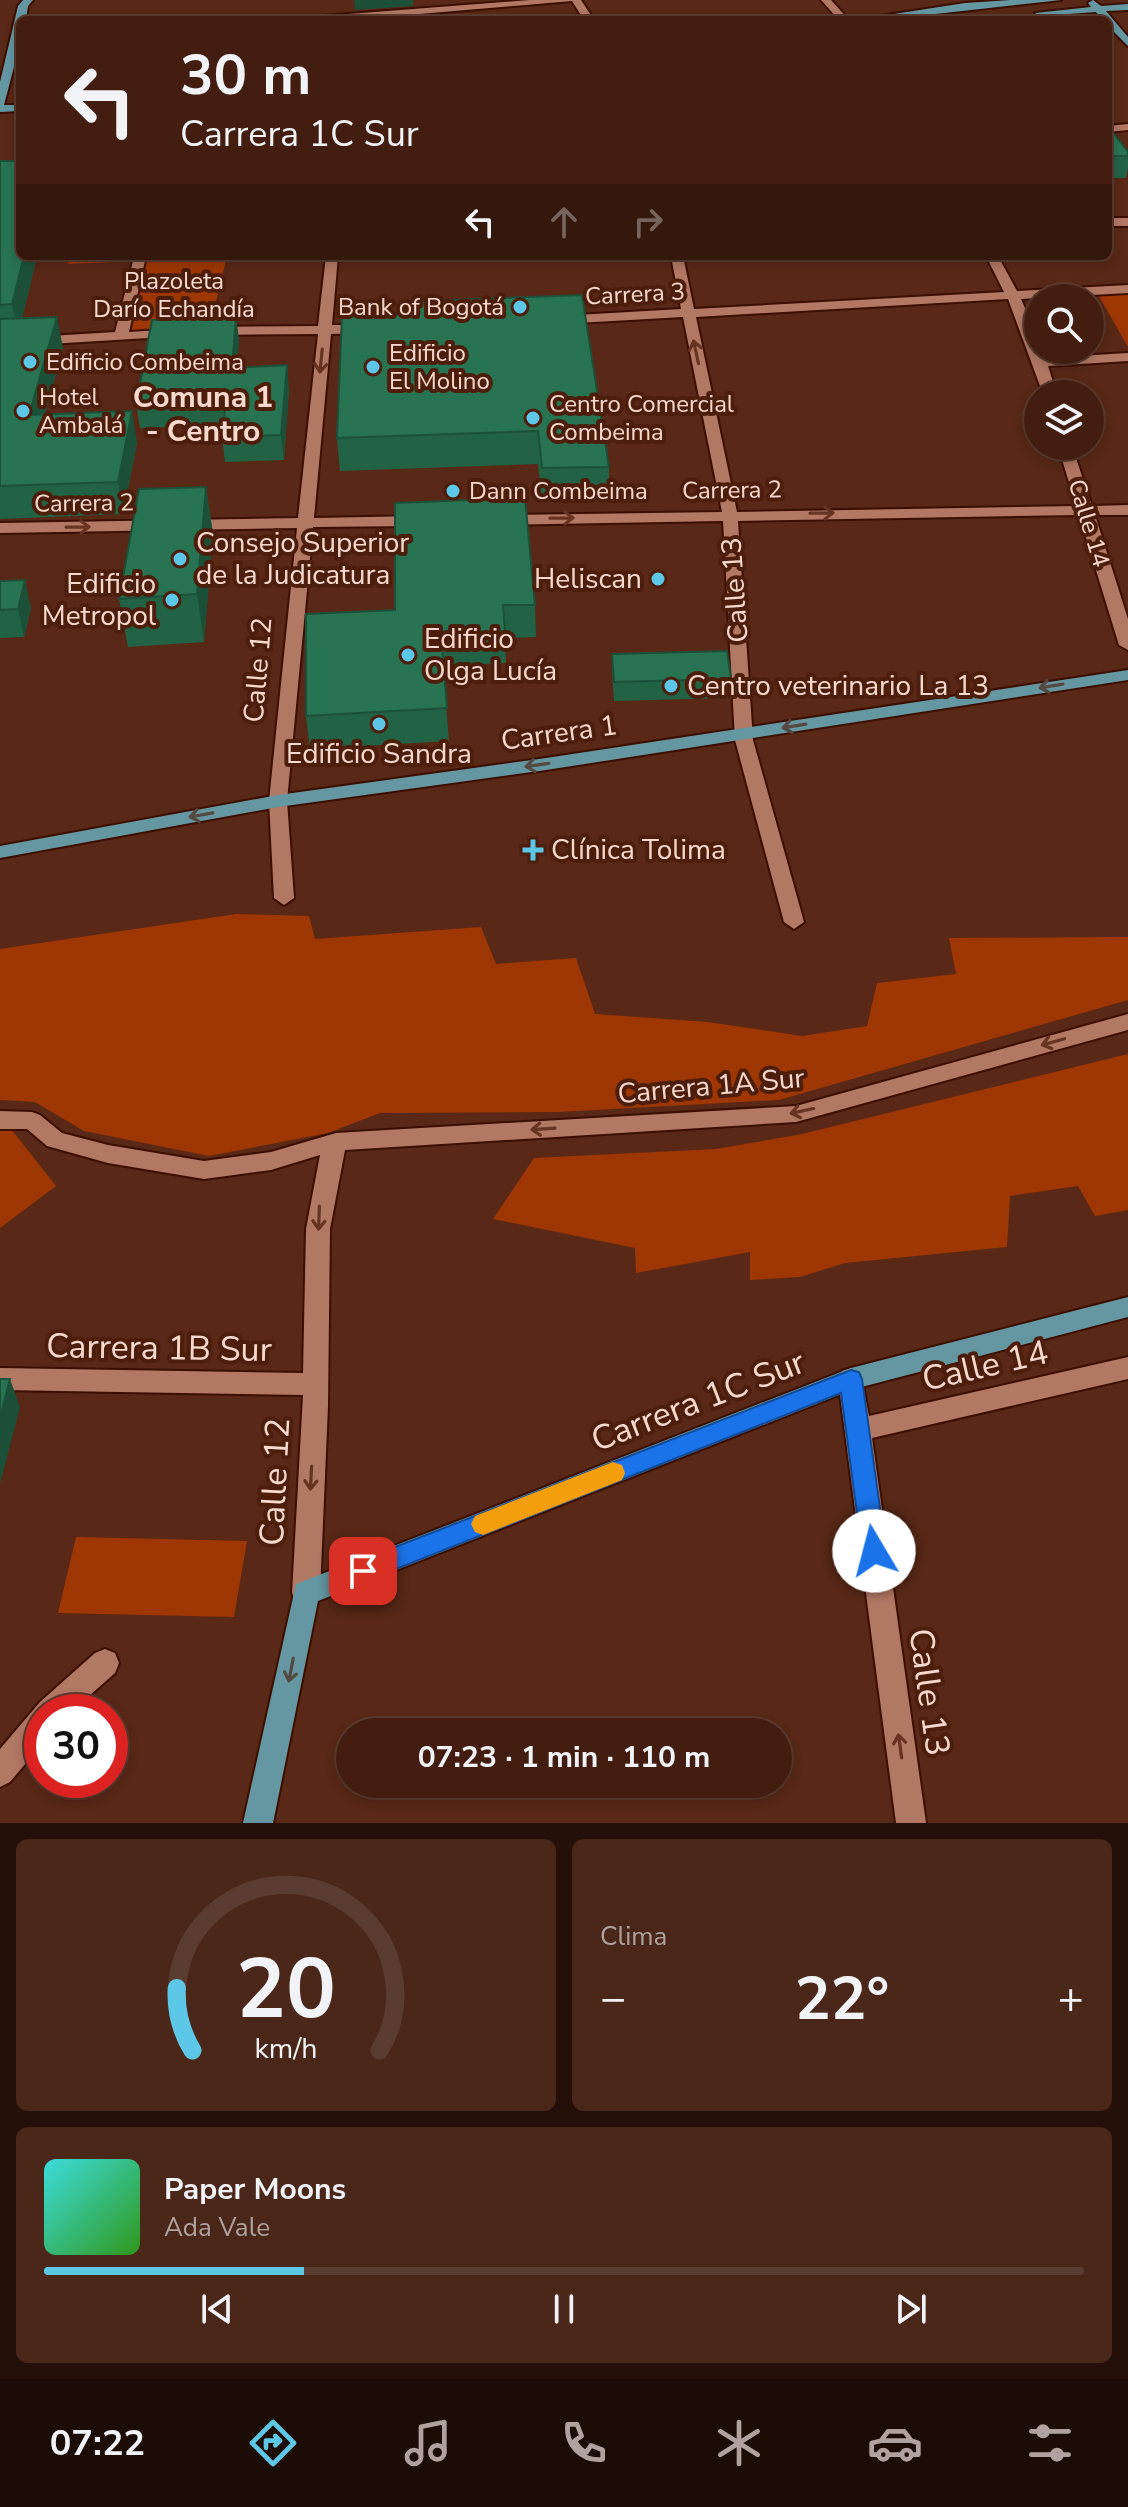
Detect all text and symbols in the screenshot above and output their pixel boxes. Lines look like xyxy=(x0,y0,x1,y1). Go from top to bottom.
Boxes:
text: 30 m xyxy=(180,37,311,114)
icon: left xyxy=(48,48,152,152)
text: Carrera 1C Sur xyxy=(180,110,419,159)
icon: left xyxy=(458,200,502,244)
icon: ahead xyxy=(542,200,586,244)
icon: right xyxy=(626,200,670,244)
park label: Plazoleta Darío Echandía xyxy=(93,265,255,325)
street label: Carrera 3 xyxy=(584,275,686,313)
map controls xyxy=(1024,284,1104,460)
button: search xyxy=(1024,284,1104,364)
place label: Bank of Bogotá xyxy=(338,291,504,323)
marker: Bank of Bogotá xyxy=(511,298,529,316)
place label: Edificio El Molino xyxy=(389,337,490,397)
one-way arrow xyxy=(688,340,703,365)
place label: Edificio Combeima xyxy=(46,346,244,378)
one-way arrow xyxy=(313,347,328,374)
marker: Edificio Combeima xyxy=(21,353,39,371)
marker: Edificio El Molino xyxy=(364,358,382,376)
district label: Comuna 1 - Centro xyxy=(133,377,273,452)
button: layers xyxy=(1024,380,1104,460)
place label: Hotel Ambalá xyxy=(39,381,124,441)
place label: Centro Comercial Combeima xyxy=(549,388,734,448)
marker: Hotel Ambalá xyxy=(14,402,32,420)
marker: Centro Comercial Combeima xyxy=(524,409,542,427)
street label: Carrera 2 xyxy=(682,473,782,507)
place label: Dann Combeima xyxy=(469,475,648,507)
street label: Calle 14 xyxy=(1060,475,1118,571)
marker: Dann Combeima xyxy=(444,482,462,500)
street label: Carrera 2 xyxy=(34,486,134,520)
one-way arrow xyxy=(808,505,835,521)
one-way arrow xyxy=(548,510,575,526)
one-way arrow xyxy=(64,519,91,535)
place label: Consejo Superior de la Judicatura xyxy=(196,524,409,594)
street label: Calle 13 xyxy=(712,536,758,644)
marker: Consejo Superior de la Judicatura xyxy=(171,550,189,568)
place label: Heliscan xyxy=(534,560,642,598)
place label: Edificio Metropol xyxy=(42,565,157,635)
marker: Heliscan xyxy=(649,570,667,588)
marker: Edificio Metropol xyxy=(163,591,181,609)
street label: Calle 12 xyxy=(234,616,282,724)
place label: Edificio Olga Lucía xyxy=(424,620,557,690)
marker: Edificio Olga Lucía xyxy=(399,646,417,664)
place label: Centro veterinario La 13 xyxy=(687,667,989,705)
marker: Centro veterinario La 13 xyxy=(662,677,680,695)
one-way arrow xyxy=(1039,680,1064,695)
street label: Carrera 1 xyxy=(499,706,619,760)
marker: Edificio Sandra xyxy=(370,715,388,733)
one-way arrow xyxy=(782,720,807,735)
place label: Edificio Sandra xyxy=(286,735,472,773)
one-way arrow xyxy=(525,758,550,773)
one-way arrow xyxy=(189,809,214,824)
place label: Clínica Tolima xyxy=(551,831,726,869)
marker: Clínica Tolima xyxy=(522,839,544,861)
one-way arrow xyxy=(1040,1036,1066,1051)
street label: Carrera 1A Sur xyxy=(616,1059,806,1113)
one-way arrow xyxy=(790,1104,816,1119)
one-way arrow xyxy=(530,1122,557,1137)
one-way arrow xyxy=(312,1204,327,1231)
street label: Carrera 1B Sur xyxy=(46,1323,272,1373)
street label: Calle 14 xyxy=(917,1329,1053,1403)
street label: Carrera 1C Sur xyxy=(584,1339,812,1463)
street label: Calle 12 xyxy=(249,1417,301,1547)
one-way arrow xyxy=(304,1464,319,1491)
position arrow xyxy=(832,1509,916,1593)
pin xyxy=(329,1537,397,1605)
icon: arrive xyxy=(341,1549,385,1593)
street label: Calle 13 xyxy=(897,1625,961,1759)
one-way arrow xyxy=(282,1657,297,1682)
speed limit sign: 30 xyxy=(24,1694,128,1798)
one-way arrow xyxy=(893,1733,908,1760)
text: 07:23 · 1 min · 110 m xyxy=(418,1737,710,1778)
text: Clima xyxy=(600,1919,667,1954)
text: 20 xyxy=(236,1933,336,2046)
text: 22° xyxy=(795,1958,889,2040)
text: − xyxy=(600,1969,626,2029)
text: + xyxy=(1058,1969,1084,2029)
text: km/h xyxy=(255,2029,317,2068)
text: Paper Moons xyxy=(164,2169,346,2210)
text: Ada Vale xyxy=(164,2210,270,2245)
icon: previous xyxy=(195,2287,239,2331)
icon: pause xyxy=(542,2287,586,2331)
icon: next xyxy=(889,2287,933,2331)
icon: directions xyxy=(245,2415,301,2471)
icon: music xyxy=(400,2415,456,2471)
icon: phone xyxy=(556,2415,612,2471)
icon: climate xyxy=(711,2415,767,2471)
icon: car xyxy=(867,2415,923,2471)
icon: filters xyxy=(1022,2415,1078,2471)
text: 07:22 xyxy=(50,2419,145,2468)

